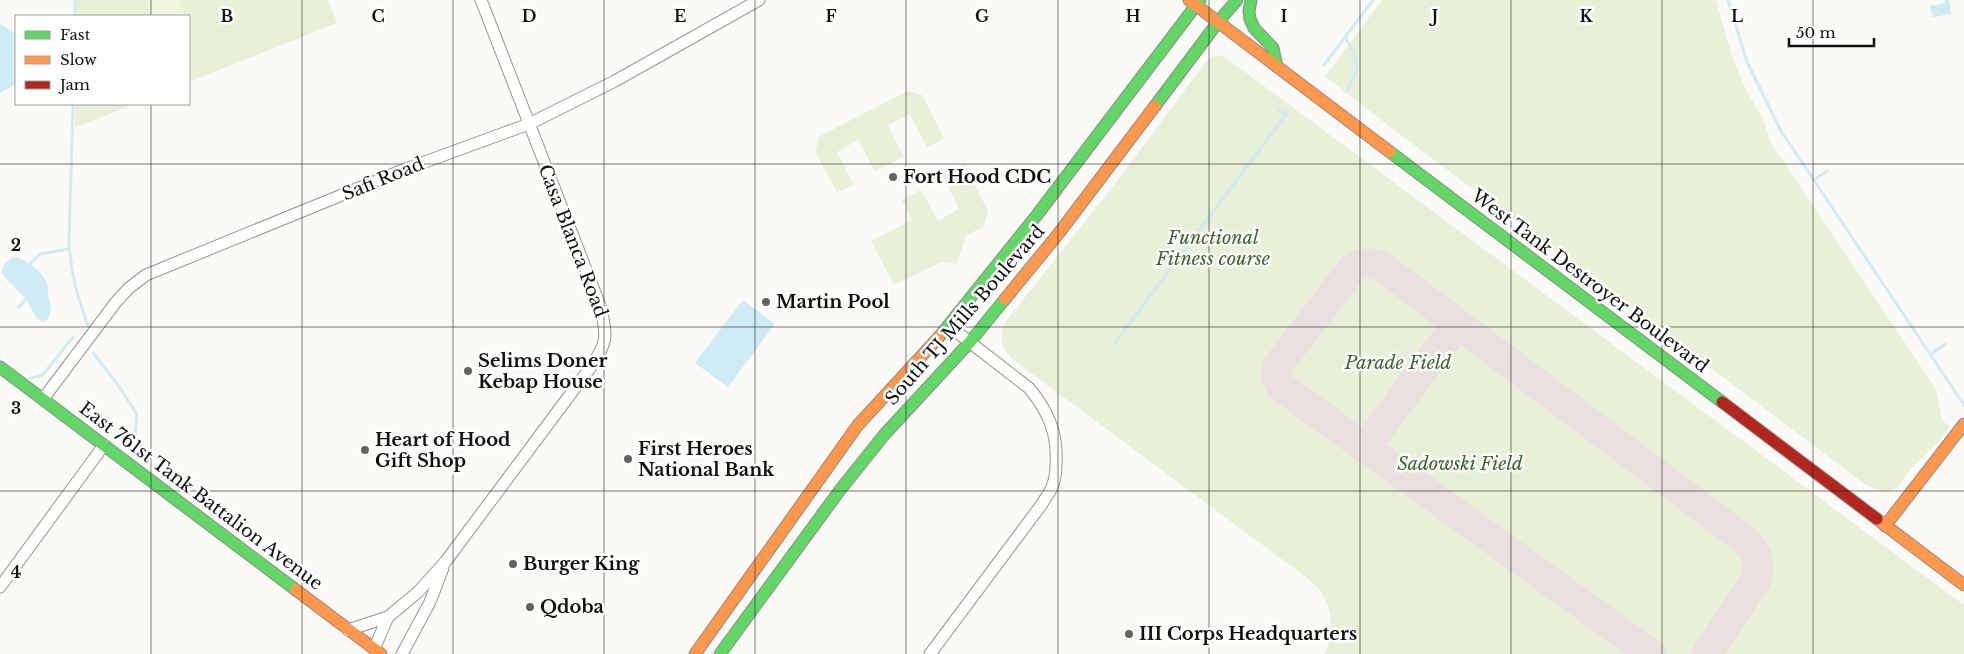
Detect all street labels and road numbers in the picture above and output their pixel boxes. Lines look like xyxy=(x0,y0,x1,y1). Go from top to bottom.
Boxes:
street label: Safi Road xyxy=(339,153,427,205)
street label: Casa Blanca Road xyxy=(534,161,612,321)
street label: West Tank Destroyer Boulevard xyxy=(1466,184,1713,377)
street label: South TJ Mills Boulevard xyxy=(881,220,1049,410)
street label: East 761st Tank Battalion Avenue xyxy=(75,397,327,595)

